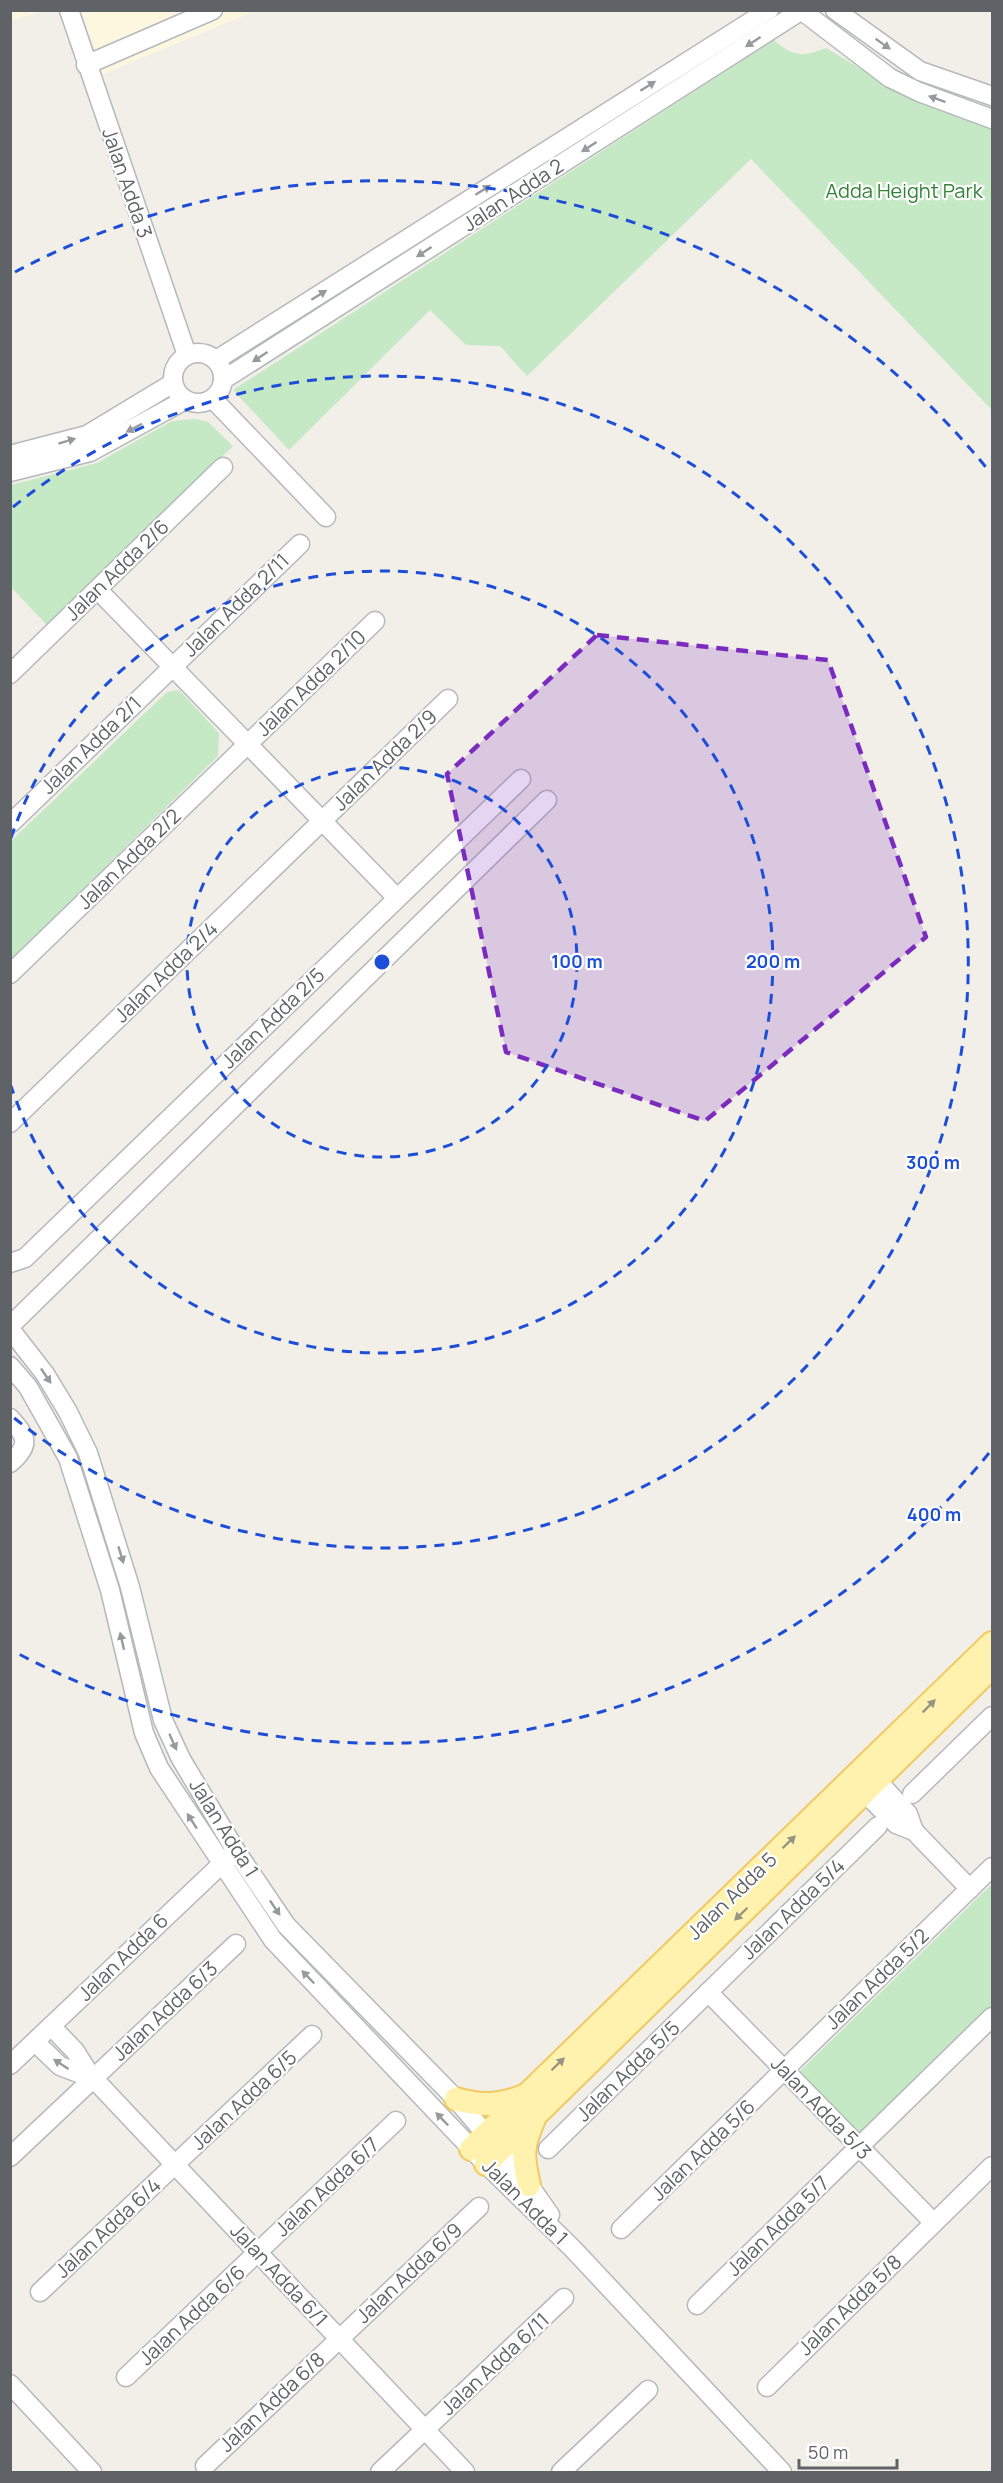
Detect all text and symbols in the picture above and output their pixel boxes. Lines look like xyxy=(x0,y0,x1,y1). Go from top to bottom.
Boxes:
one-way arrow xyxy=(745,36,761,47)
one-way arrow xyxy=(874,38,890,50)
one-way arrow xyxy=(640,81,657,92)
one-way arrow xyxy=(928,93,946,103)
street label: Jalan Adda 3 xyxy=(96,124,159,241)
one-way arrow xyxy=(581,141,597,153)
street label: Jalan Adda 2 xyxy=(457,152,568,237)
park label: Adda Height Park xyxy=(825,177,984,204)
one-way arrow xyxy=(475,185,492,196)
one-way arrow xyxy=(416,246,432,257)
one-way arrow xyxy=(311,290,327,301)
one-way arrow xyxy=(252,351,268,362)
one-way arrow xyxy=(125,423,142,433)
one-way arrow xyxy=(58,436,76,445)
street label: Jalan Adda 2/6 xyxy=(59,513,175,626)
street label: Jalan Adda 2/11 xyxy=(177,547,295,662)
street label: Jalan Adda 2/10 xyxy=(250,623,371,742)
street label: Jalan Adda 2/1 xyxy=(34,690,147,800)
street label: Jalan Adda 2/9 xyxy=(327,703,443,816)
street label: Jalan Adda 2/2 xyxy=(71,802,186,915)
street label: Jalan Adda 2/4 xyxy=(108,915,223,1028)
text: 100 m xyxy=(551,949,603,973)
text: 200 m xyxy=(746,949,800,973)
centre of rings xyxy=(372,952,392,972)
street label: Jalan Adda 2/5 xyxy=(215,961,330,1074)
text: 300 m xyxy=(906,1150,960,1174)
one-way arrow xyxy=(40,1368,51,1384)
text: 400 m xyxy=(907,1502,961,1526)
one-way arrow xyxy=(117,1546,126,1564)
one-way arrow xyxy=(117,1632,126,1651)
one-way arrow xyxy=(921,1699,935,1713)
one-way arrow xyxy=(168,1734,178,1752)
street label: Jalan Adda 1 xyxy=(183,1773,265,1882)
one-way arrow xyxy=(187,1813,198,1829)
one-way arrow xyxy=(781,1835,796,1849)
street label: Jalan Adda 5 xyxy=(681,1846,782,1945)
street label: Jalan Adda 5/4 xyxy=(735,1852,850,1965)
one-way arrow xyxy=(269,1900,280,1916)
one-way arrow xyxy=(735,1906,749,1920)
street label: Jalan Adda 6 xyxy=(72,1907,174,2007)
street label: Jalan Adda 5/2 xyxy=(819,1922,934,2035)
street label: Jalan Adda 6/3 xyxy=(106,1955,223,2066)
one-way arrow xyxy=(301,1971,315,1985)
street label: Jalan Adda 5/5 xyxy=(570,2014,685,2127)
street label: Jalan Adda 6/5 xyxy=(185,2044,302,2156)
street label: Jalan Adda 5/3 xyxy=(765,2050,878,2165)
one-way arrow xyxy=(550,2058,564,2072)
one-way arrow xyxy=(52,2059,69,2070)
street label: Jalan Adda 5/6 xyxy=(645,2093,761,2206)
one-way arrow xyxy=(435,2111,449,2126)
street label: Jalan Adda 6/7 xyxy=(269,2131,385,2242)
street label: Jalan Adda 1 xyxy=(476,2153,574,2251)
street label: Jalan Adda 5/7 xyxy=(720,2170,835,2282)
street label: Jalan Adda 6/4 xyxy=(49,2172,166,2284)
street label: Jalan Adda 6/9 xyxy=(350,2216,468,2329)
street label: Jalan Adda 6/1 xyxy=(225,2217,334,2332)
street label: Jalan Adda 5/8 xyxy=(792,2248,907,2361)
street label: Jalan Adda 6/6 xyxy=(133,2258,251,2371)
street label: Jalan Adda 6/11 xyxy=(435,2306,555,2421)
street label: Jalan Adda 6/8 xyxy=(213,2346,330,2458)
scale bar xyxy=(799,2432,896,2470)
text: 50 m xyxy=(808,2440,848,2464)

